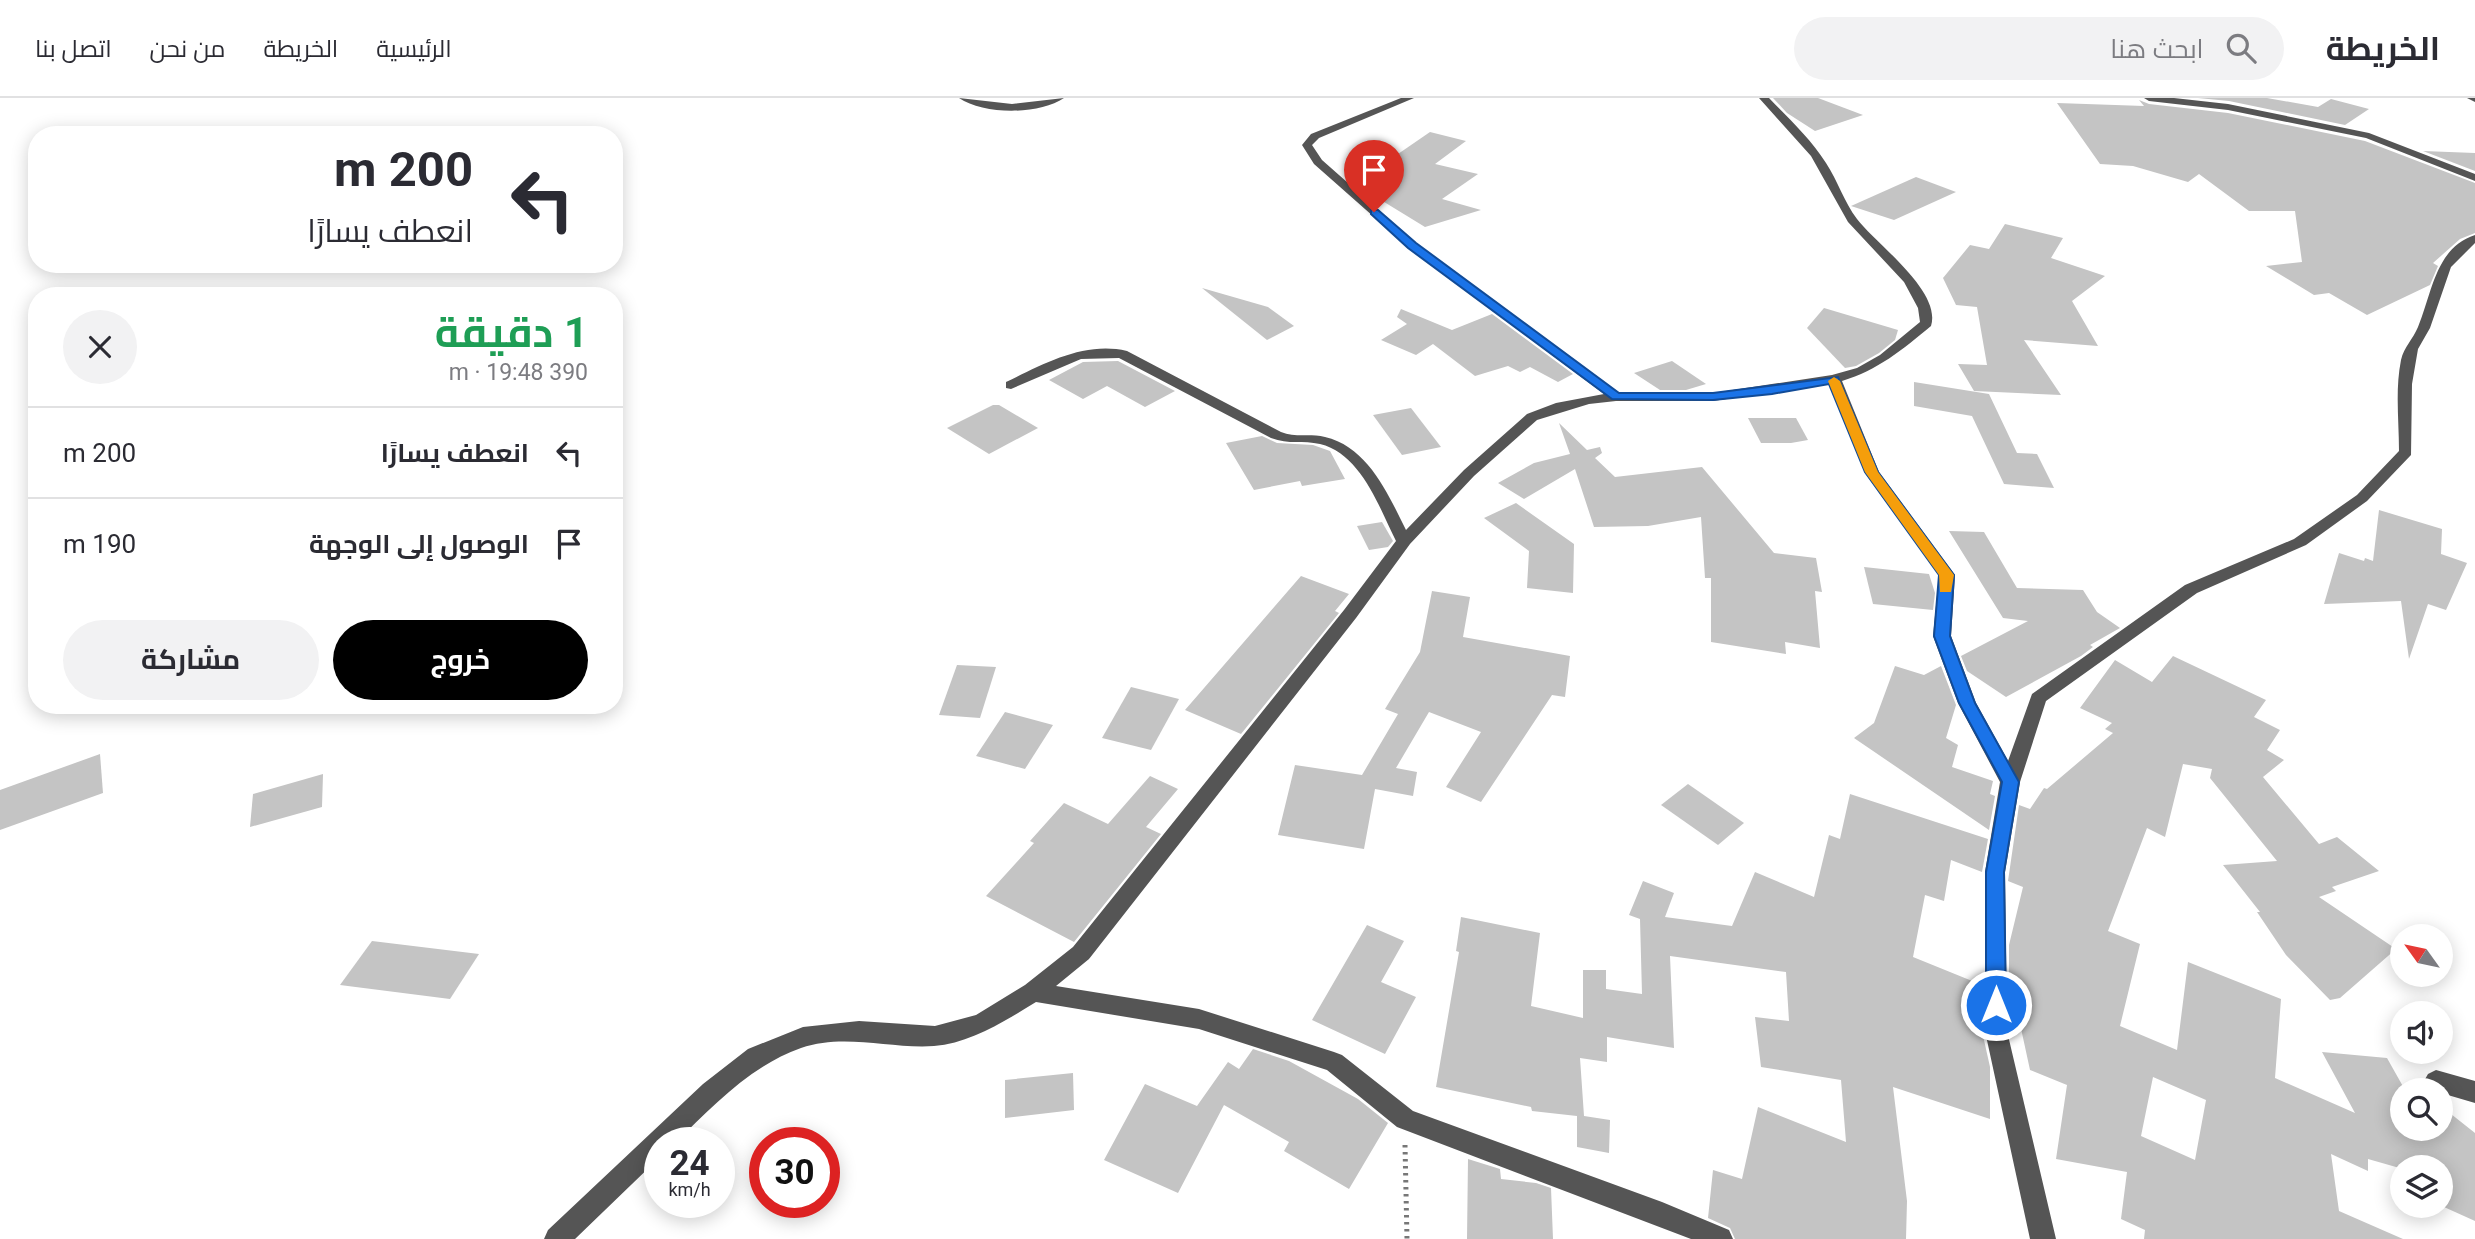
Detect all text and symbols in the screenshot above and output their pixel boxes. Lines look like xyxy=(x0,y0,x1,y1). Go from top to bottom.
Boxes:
search box xyxy=(1794,17,2284,80)
icon: search xyxy=(2222,29,2260,67)
text: الخريطة xyxy=(2326,29,2440,68)
text: ابحث هنا xyxy=(2110,34,2204,64)
text: اتصل بنا xyxy=(35,35,112,63)
text: من نحن xyxy=(150,35,225,63)
text: الخريطة xyxy=(263,35,338,63)
text: الرئيسية xyxy=(376,35,452,63)
pin xyxy=(1344,140,1404,212)
text: 200 m xyxy=(334,141,473,198)
icon: arrive xyxy=(1355,151,1393,189)
icon: left xyxy=(497,154,588,245)
text: انعطف يسارًا xyxy=(307,212,473,250)
text: 1 دقيقة xyxy=(435,308,588,357)
button: close xyxy=(63,310,137,384)
text: 390 m · 19:48 xyxy=(449,359,588,386)
icon: left xyxy=(550,434,588,472)
text: 200 m xyxy=(63,438,136,468)
text: انعطف يسارًا xyxy=(381,438,529,468)
icon: arrive xyxy=(550,525,588,563)
text: 190 m xyxy=(63,529,136,559)
text: الوصول إلى الوجهة xyxy=(309,529,529,559)
button: مشاركة xyxy=(63,620,319,700)
button: خروج xyxy=(333,620,588,700)
north arrow xyxy=(2390,924,2454,987)
map controls xyxy=(2390,924,2453,1218)
position arrow xyxy=(1959,968,2033,1042)
button: sound xyxy=(2390,1001,2453,1064)
button: search xyxy=(2390,1078,2453,1141)
speed limit sign: 30 xyxy=(749,1127,840,1218)
text: 24 xyxy=(669,1143,710,1184)
button: layers xyxy=(2390,1155,2453,1218)
text: km/h xyxy=(668,1179,711,1200)

